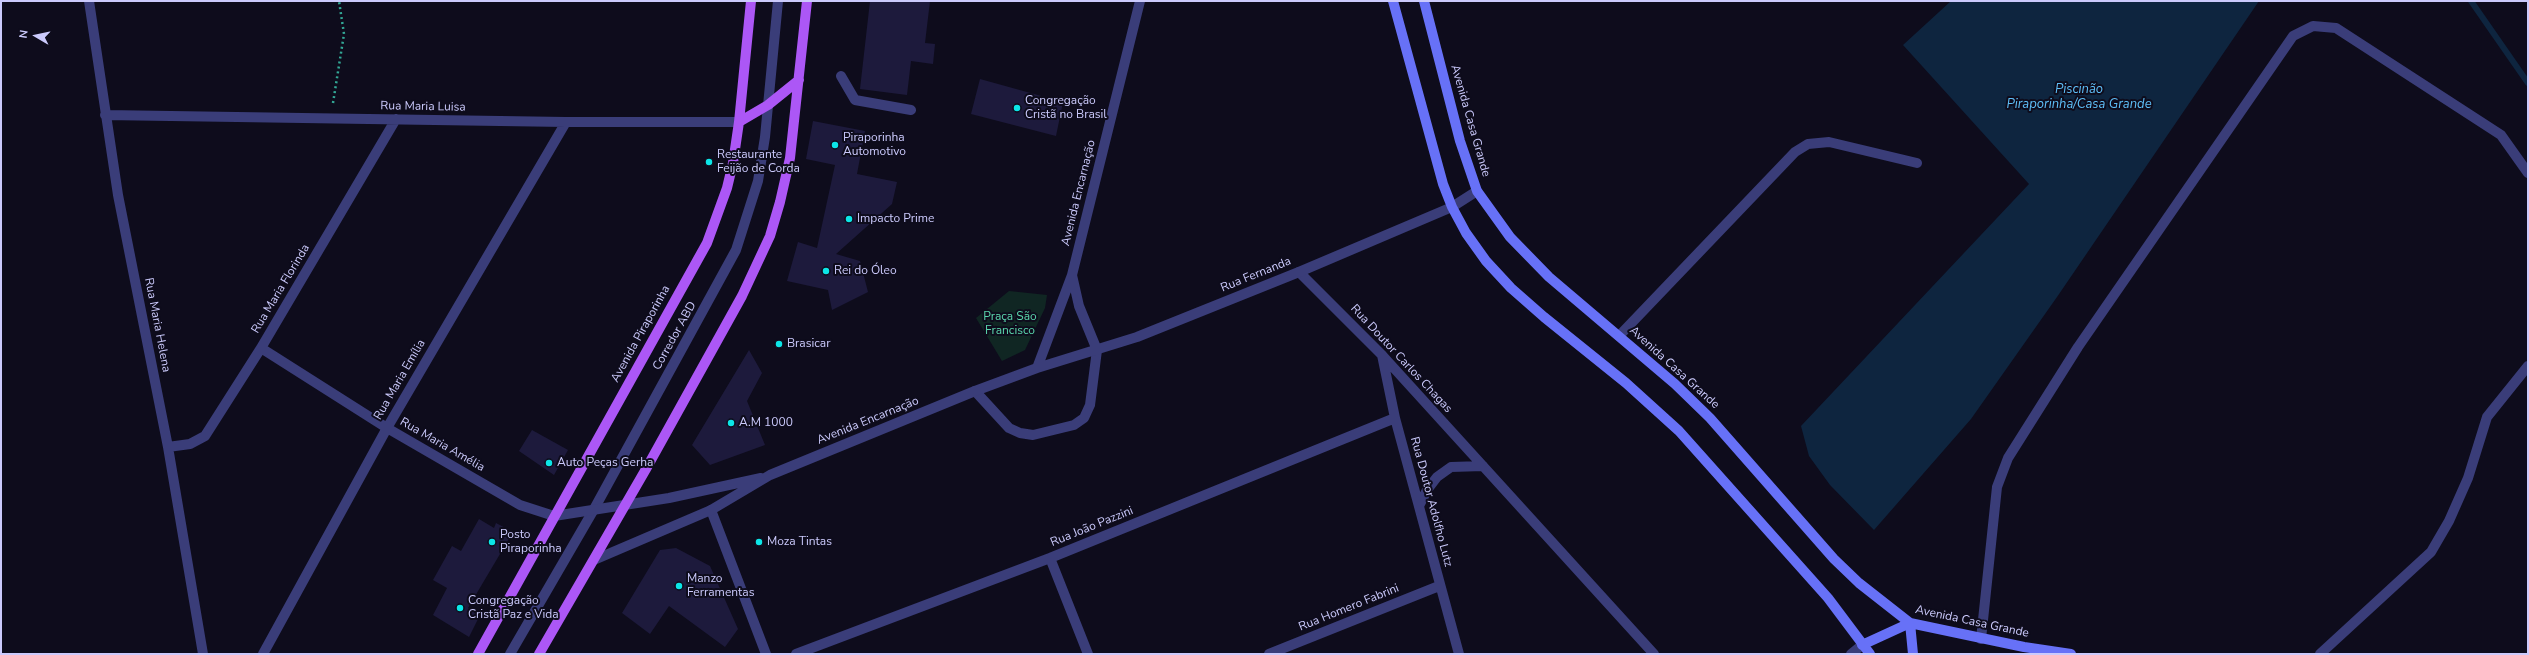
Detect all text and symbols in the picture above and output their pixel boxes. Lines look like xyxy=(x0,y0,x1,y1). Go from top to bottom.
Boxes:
north arrow xyxy=(16,16,56,56)
text: N xyxy=(16,29,32,39)
street label: Avenida Casa Grande xyxy=(1447,63,1493,179)
water label: Piscinão Piraporinha/Casa Grande xyxy=(2006,82,2152,113)
place label: Congregação Cristã no Brasil xyxy=(1025,94,1107,122)
street label: Rua Maria Luisa xyxy=(380,99,466,115)
marker: Congregação Cristã no Brasil xyxy=(1012,103,1022,113)
place label: Piraporinha Automotivo xyxy=(843,131,906,159)
street label: Avenida Encarnação xyxy=(1059,139,1099,247)
marker: Piraporinha Automotivo xyxy=(830,140,840,150)
place label: Restaurante Feijão de Corda xyxy=(717,148,800,176)
marker: Restaurante Feijão de Corda xyxy=(704,157,714,167)
place label: Impacto Prime xyxy=(857,212,934,226)
marker: Impacto Prime xyxy=(844,214,854,224)
street label: Rua Maria Florinda xyxy=(249,242,313,336)
street label: Rua Fernanda xyxy=(1219,254,1293,296)
place label: Rei do Óleo xyxy=(834,264,897,278)
marker: Rei do Óleo xyxy=(821,266,831,276)
street label: Rua Maria Helena xyxy=(141,277,173,373)
street label: Avenida Piraporinha xyxy=(608,283,674,385)
street label: Corredor ABD xyxy=(650,299,700,373)
street label: Rua Doutor Carlos Chagas xyxy=(1347,302,1455,416)
park label: Praça São Francisco xyxy=(983,310,1037,338)
street label: Avenida Casa Grande xyxy=(1626,324,1722,412)
street label: Rua Maria Emília xyxy=(371,337,429,423)
place label: Brasicar xyxy=(787,337,830,351)
marker: Brasicar xyxy=(774,339,784,349)
street label: Avenida Encarnação xyxy=(815,394,921,448)
street label: Rua Maria Amélia xyxy=(397,415,487,475)
place label: A.M 1000 xyxy=(739,416,793,430)
marker: A.M 1000 xyxy=(726,418,736,428)
street label: Rua Doutor Adolfho Lutz xyxy=(1407,435,1455,569)
place label: Auto Peças Gerha xyxy=(557,456,653,470)
marker: Auto Peças Gerha xyxy=(544,458,554,468)
street label: Rua João Pazzini xyxy=(1048,504,1136,550)
place label: Posto Piraporinha xyxy=(500,528,562,556)
place label: Moza Tintas xyxy=(767,535,832,549)
marker: Posto Piraporinha xyxy=(487,537,497,547)
marker: Moza Tintas xyxy=(754,537,764,547)
place label: Manzo Ferramentas xyxy=(687,572,754,600)
marker: Manzo Ferramentas xyxy=(674,581,684,591)
street label: Rua Homero Fabrini xyxy=(1297,581,1401,635)
place label: Congregação Cristã Paz e Vida xyxy=(468,594,559,622)
marker: Congregação Cristã Paz e Vida xyxy=(455,603,465,613)
street label: Avenida Casa Grande xyxy=(1914,603,2030,641)

